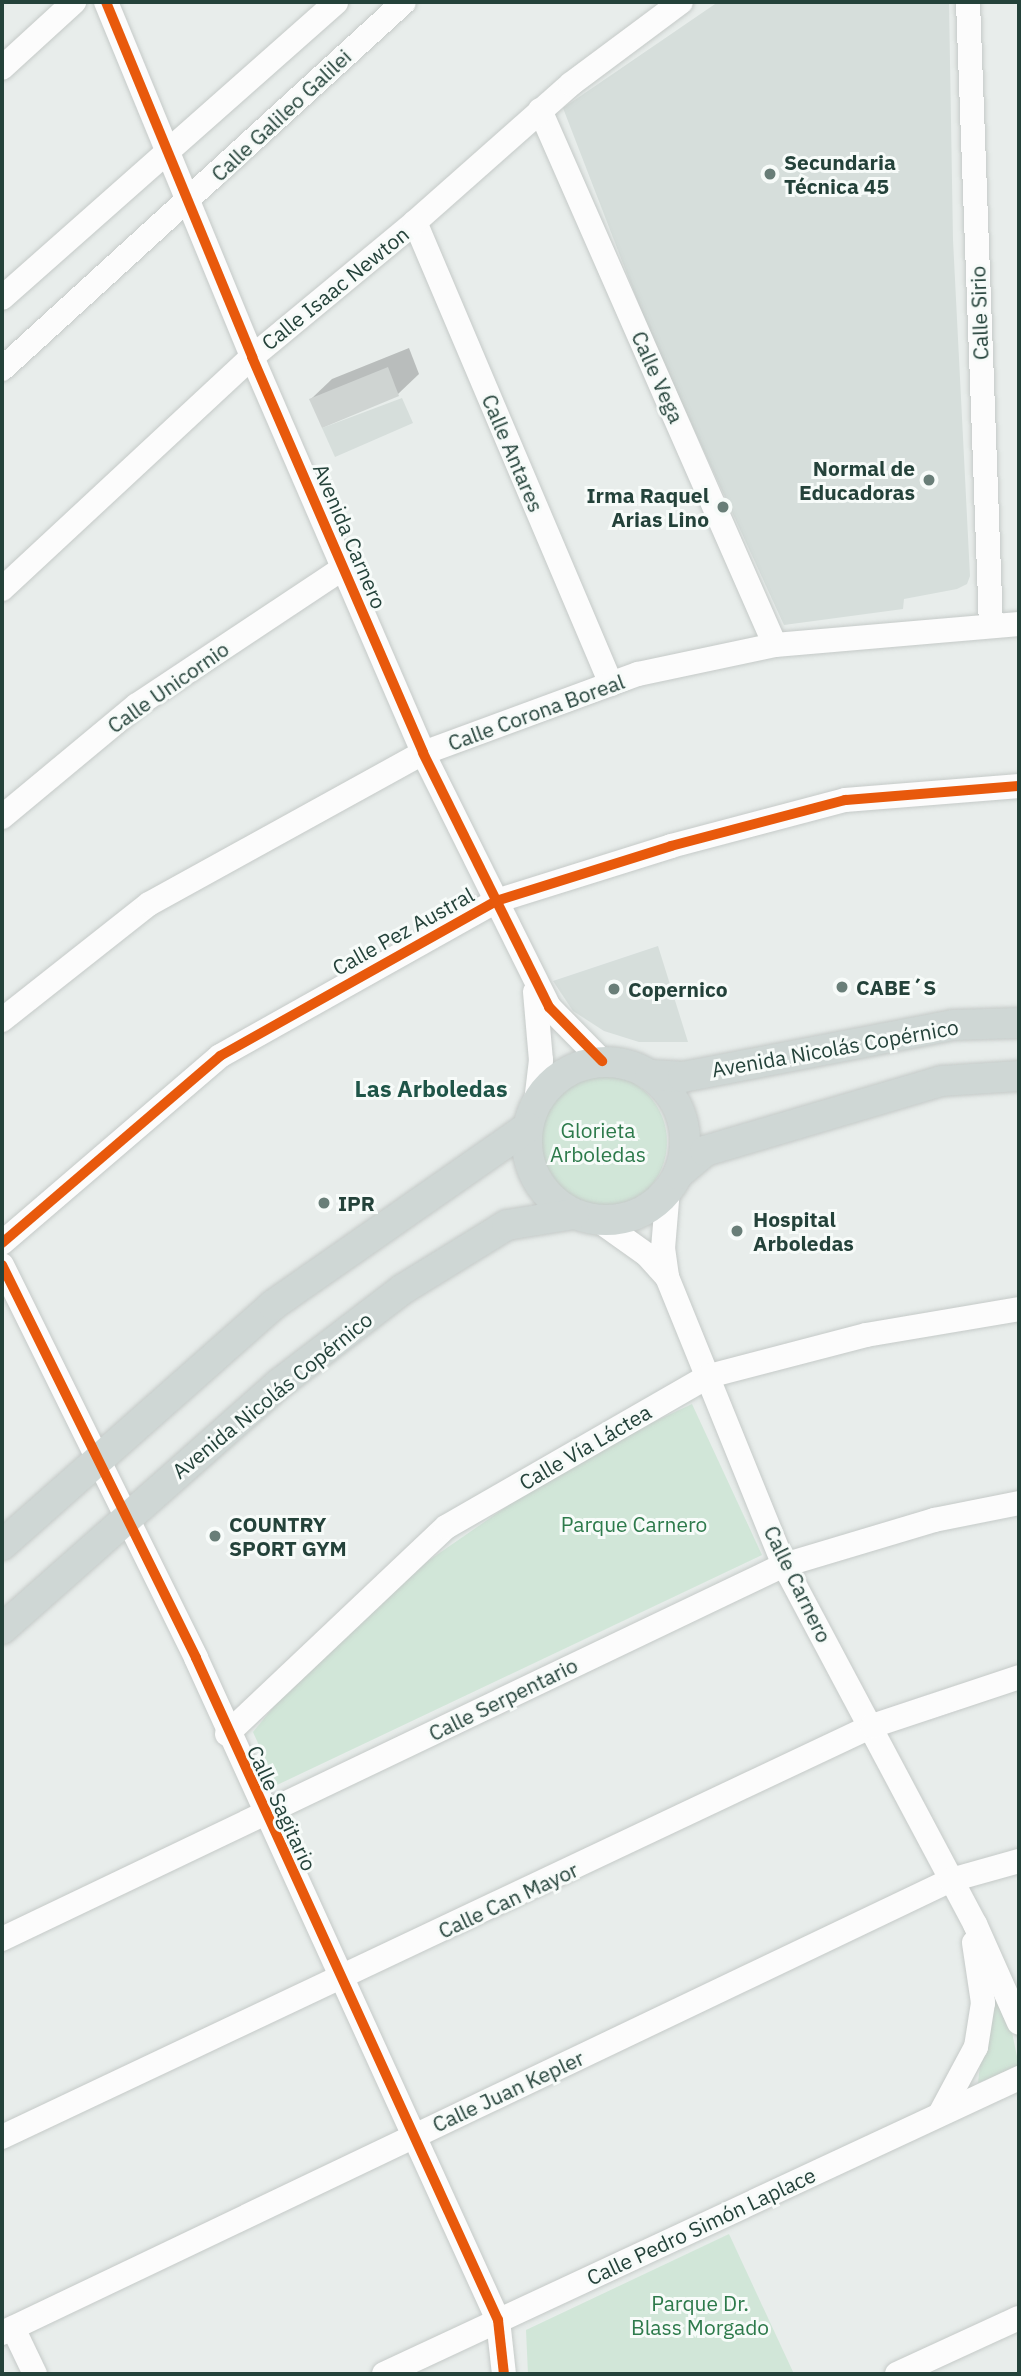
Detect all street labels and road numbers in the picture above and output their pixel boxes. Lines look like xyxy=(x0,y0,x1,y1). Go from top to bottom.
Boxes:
street label: Calle Galileo Galilei xyxy=(206,44,356,186)
street label: Calle Isaac Newton xyxy=(256,221,414,355)
street label: Calle Sirio xyxy=(965,265,993,361)
street label: Calle Vega xyxy=(627,327,689,427)
street label: Calle Antares xyxy=(477,390,549,516)
street label: Avenida Carnero xyxy=(308,460,392,612)
street label: Calle Unicornio xyxy=(102,636,234,738)
street label: Calle Corona Boreal xyxy=(444,668,628,756)
street label: Calle Pez Austral xyxy=(328,882,478,980)
street label: Avenida Nicolás Copérnico xyxy=(710,1014,960,1082)
street label: Avenida Nicolás Copérnico xyxy=(167,1306,377,1484)
street label: Calle Vía Láctea xyxy=(514,1399,656,1495)
street label: Calle Carnero xyxy=(759,1521,837,1647)
street label: Calle Serpentario xyxy=(424,1652,582,1746)
street label: Calle Sagitario xyxy=(242,1741,322,1875)
street label: Calle Can Mayor xyxy=(434,1857,582,1943)
street label: Calle Juan Kepler xyxy=(428,2045,588,2137)
street label: Calle Pedro Simón Laplace xyxy=(583,2162,819,2290)

